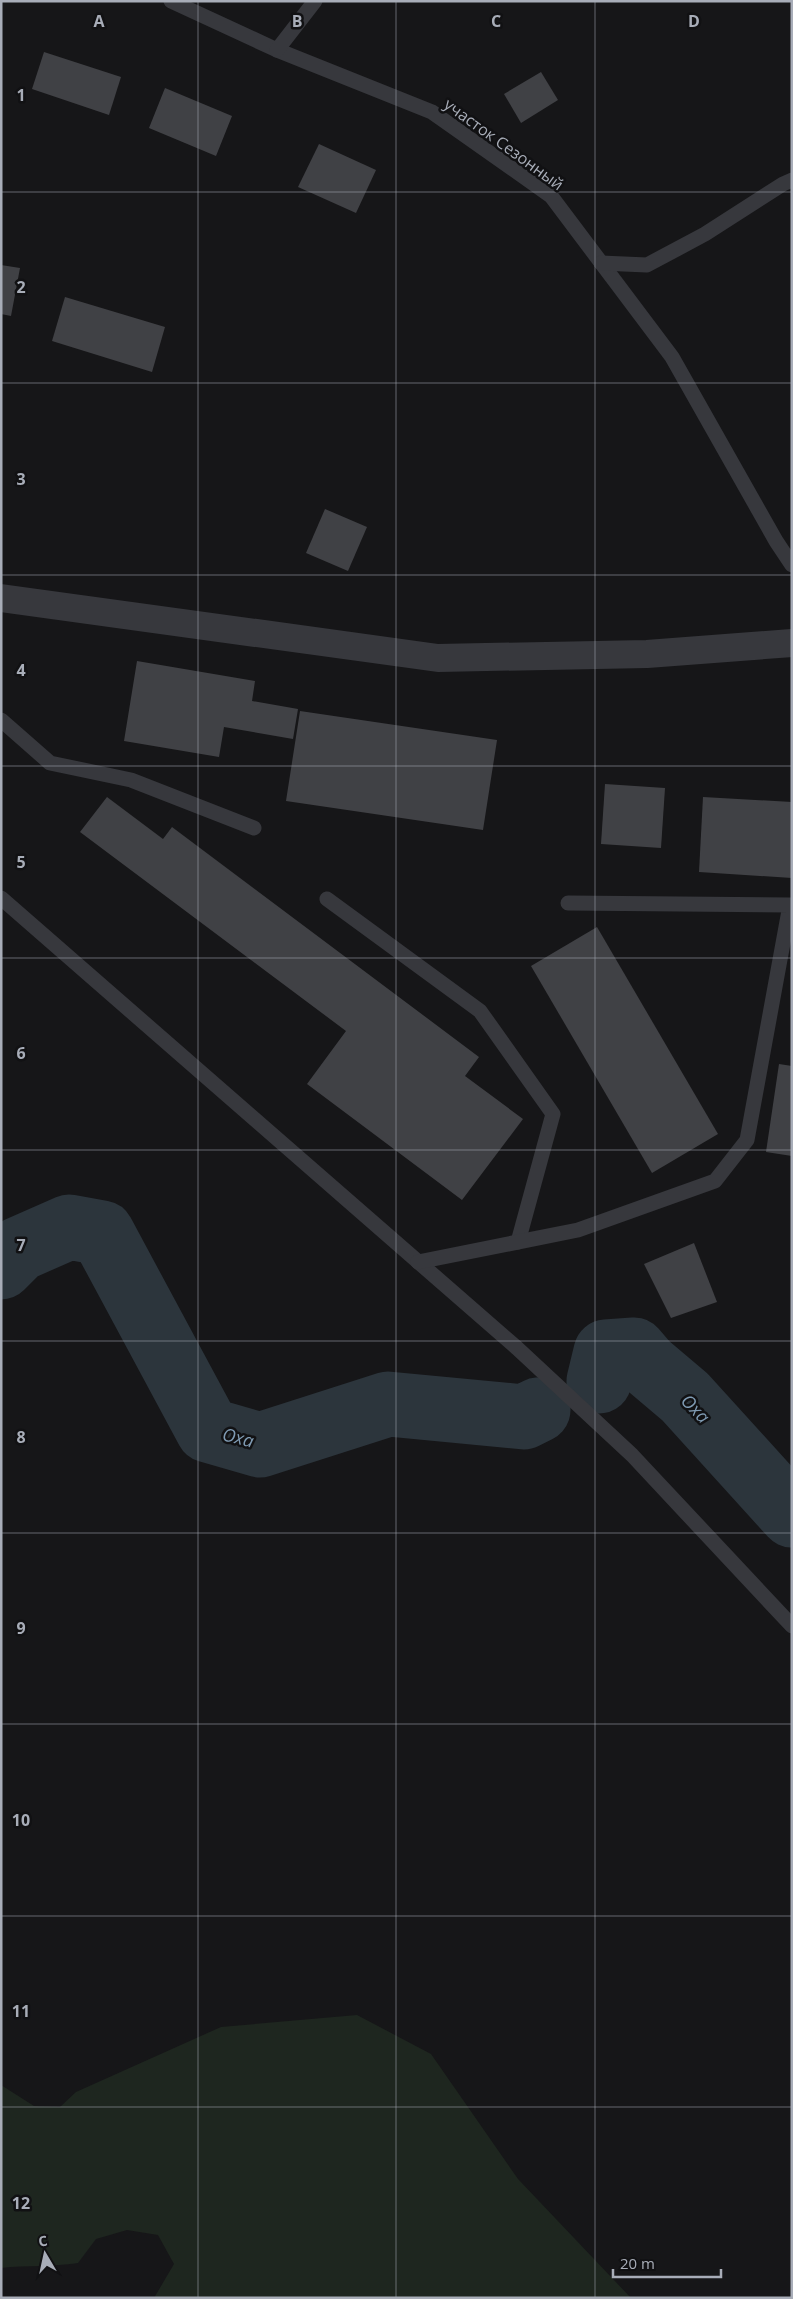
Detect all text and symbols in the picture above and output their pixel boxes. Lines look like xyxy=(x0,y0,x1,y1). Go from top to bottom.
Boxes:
text: A xyxy=(93,10,105,32)
text: B xyxy=(292,10,302,32)
text: C xyxy=(491,10,501,32)
text: D xyxy=(688,10,700,32)
text: 1 xyxy=(16,84,26,106)
street label: участок Сезонный xyxy=(440,93,568,195)
text: 2 xyxy=(16,276,26,298)
text: 3 xyxy=(16,468,26,490)
text: 4 xyxy=(16,659,26,681)
text: 5 xyxy=(16,851,26,873)
text: 6 xyxy=(16,1042,26,1064)
text: 7 xyxy=(16,1234,26,1256)
water label: Оха xyxy=(676,1389,715,1428)
water label: Оха xyxy=(220,1422,257,1453)
text: 8 xyxy=(16,1426,26,1448)
text: 9 xyxy=(16,1617,26,1639)
text: 10 xyxy=(12,1809,30,1831)
text: 11 xyxy=(12,2000,30,2022)
text: 12 xyxy=(12,2192,30,2214)
north arrow xyxy=(20,2229,70,2279)
text: С xyxy=(37,2231,49,2251)
scale bar xyxy=(613,2246,720,2278)
text: 20 m xyxy=(620,2253,655,2273)

